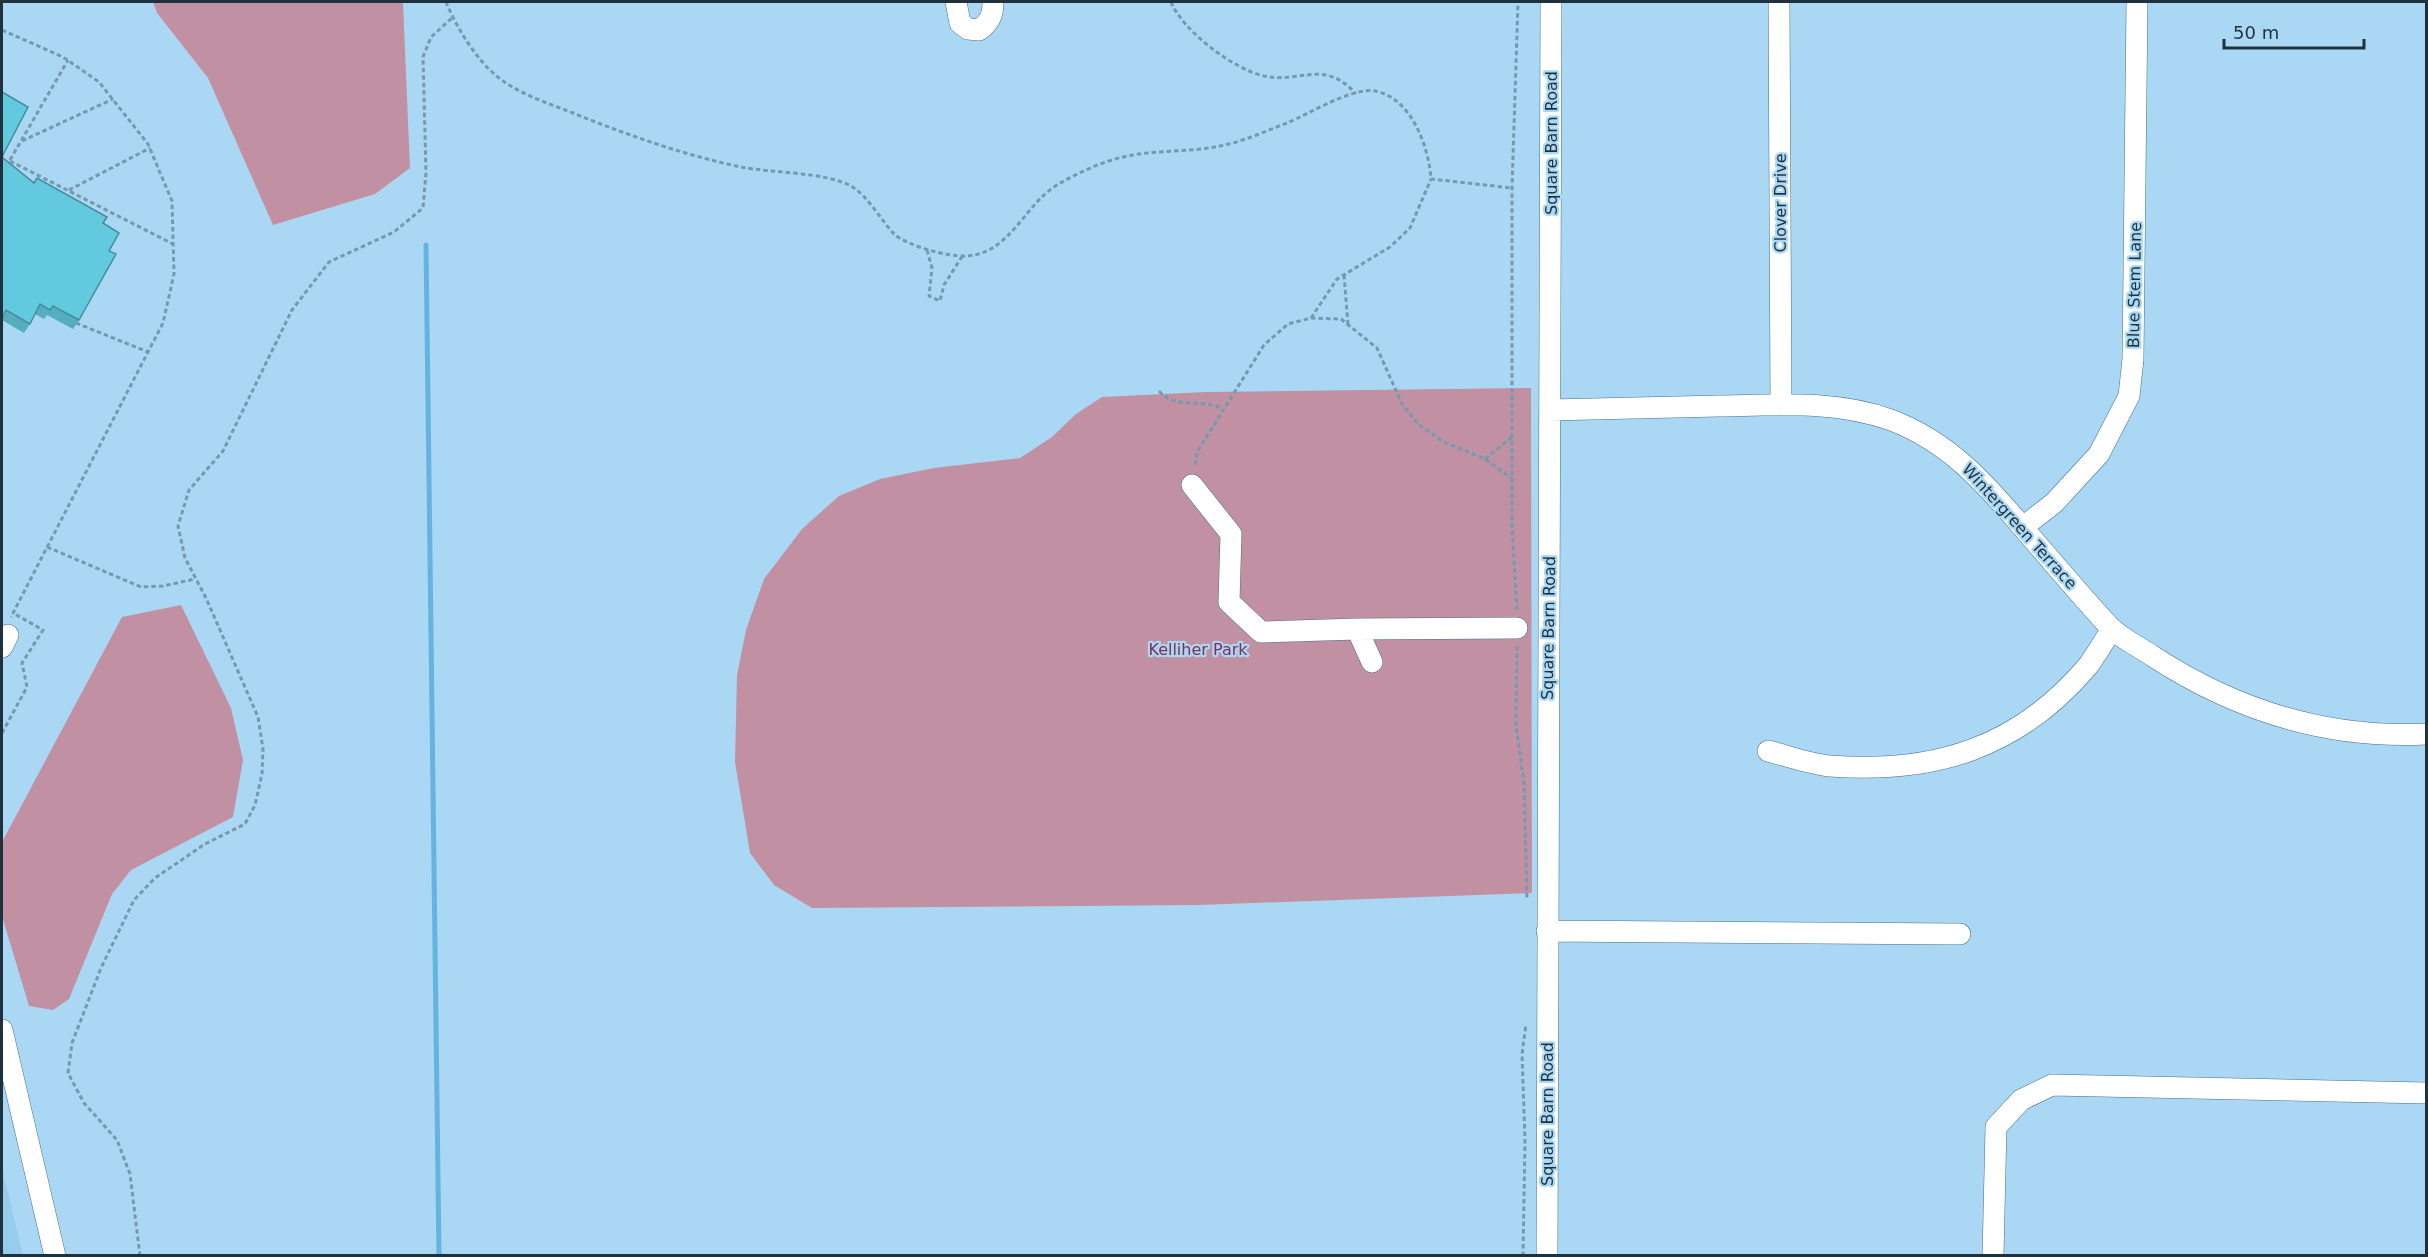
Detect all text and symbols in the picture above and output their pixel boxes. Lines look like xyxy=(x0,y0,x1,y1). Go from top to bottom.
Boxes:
scale bar xyxy=(2224,12,2364,50)
text: 50 m xyxy=(2233,22,2279,43)
street label: Square Barn Road xyxy=(1542,71,1561,215)
street label: Clover Drive xyxy=(1771,153,1790,253)
street label: Blue Stem Lane xyxy=(2124,222,2145,348)
street label: Wintergreen Terrace xyxy=(1958,460,2081,593)
street label: Square Barn Road xyxy=(1538,556,1559,700)
park label: Kelliher Park xyxy=(1148,640,1248,659)
street label: Square Barn Road xyxy=(1538,1042,1557,1186)

